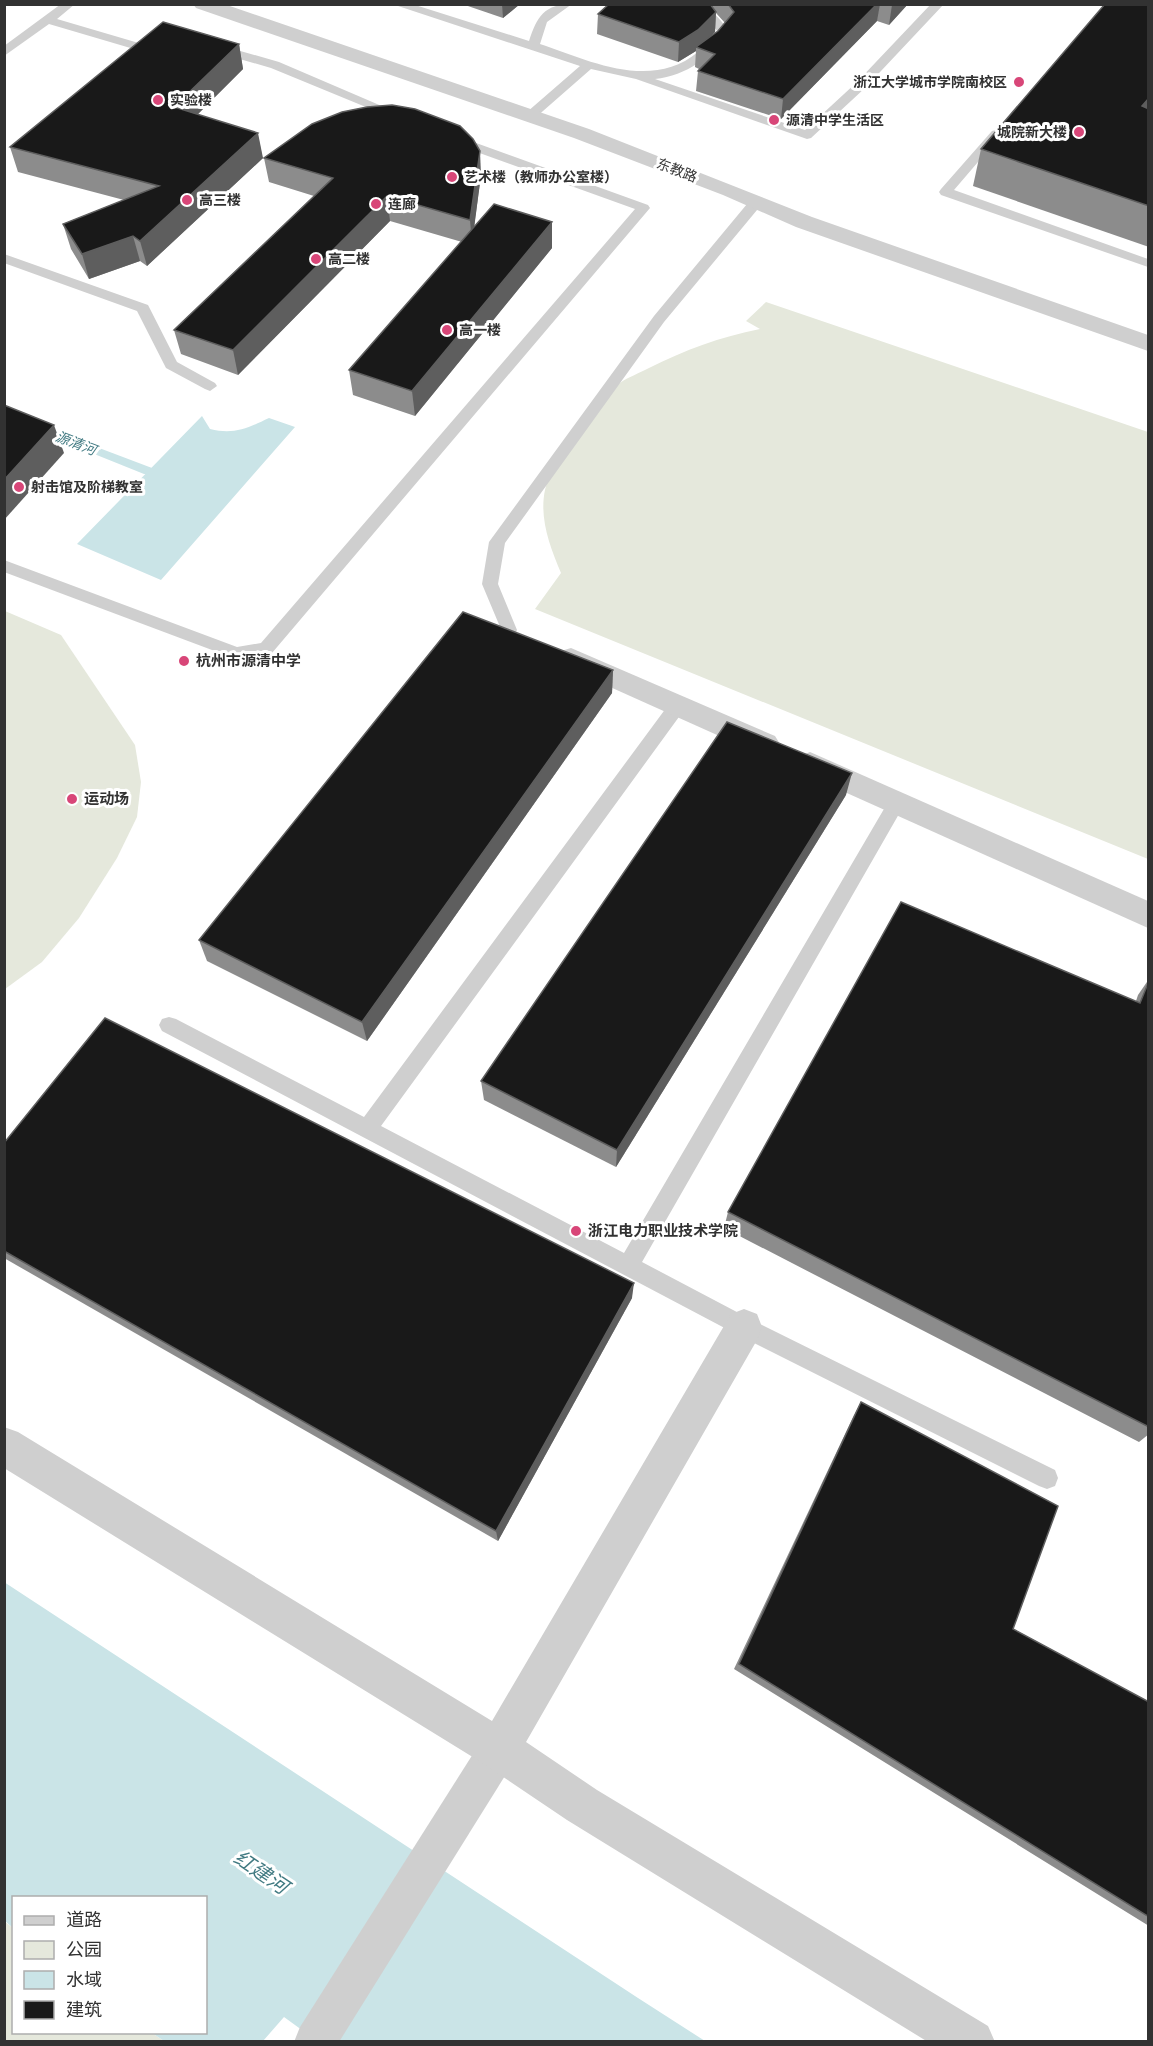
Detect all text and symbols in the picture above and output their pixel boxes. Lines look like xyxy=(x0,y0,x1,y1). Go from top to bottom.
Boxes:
place label: 浙江大学城市学院南校区 xyxy=(853,73,1007,91)
marker: 浙江大学城市学院南校区 xyxy=(1012,75,1026,89)
place label: 实验楼 xyxy=(170,91,212,109)
marker: 实验楼 xyxy=(151,93,165,107)
place label: 源清中学生活区 xyxy=(786,111,884,129)
marker: 源清中学生活区 xyxy=(767,113,781,127)
place label: 城院新大楼 xyxy=(997,123,1067,141)
marker: 城院新大楼 xyxy=(1072,125,1086,139)
street label: 东教路 xyxy=(654,154,700,186)
place label: 艺术楼（教师办公室楼） xyxy=(464,168,618,186)
marker: 艺术楼（教师办公室楼） xyxy=(445,170,459,184)
place label: 高三楼 xyxy=(199,191,241,209)
marker: 高三楼 xyxy=(180,193,194,207)
place label: 连廊 xyxy=(388,195,416,213)
marker: 连廊 xyxy=(369,197,383,211)
place label: 高二楼 xyxy=(328,250,370,268)
marker: 高二楼 xyxy=(309,252,323,266)
place label: 高一楼 xyxy=(459,321,501,339)
marker: 高一楼 xyxy=(440,323,454,337)
water label: 源清河 xyxy=(53,427,102,460)
place label: 射击馆及阶梯教室 xyxy=(31,478,143,496)
marker: 射击馆及阶梯教室 xyxy=(12,480,26,494)
place label: 杭州市源清中学 xyxy=(196,651,301,671)
marker: 杭州市源清中学 xyxy=(177,654,191,668)
place label: 运动场 xyxy=(84,789,129,809)
marker: 运动场 xyxy=(65,792,79,806)
place label: 浙江电力职业技术学院 xyxy=(588,1221,738,1241)
marker: 浙江电力职业技术学院 xyxy=(569,1224,583,1238)
water label: 红建河 xyxy=(229,1844,296,1902)
legend xyxy=(12,1896,207,2034)
text: 道路 xyxy=(66,1908,102,1932)
text: 公园 xyxy=(66,1938,102,1962)
text: 水域 xyxy=(66,1968,102,1992)
text: 建筑 xyxy=(66,1998,102,2022)

